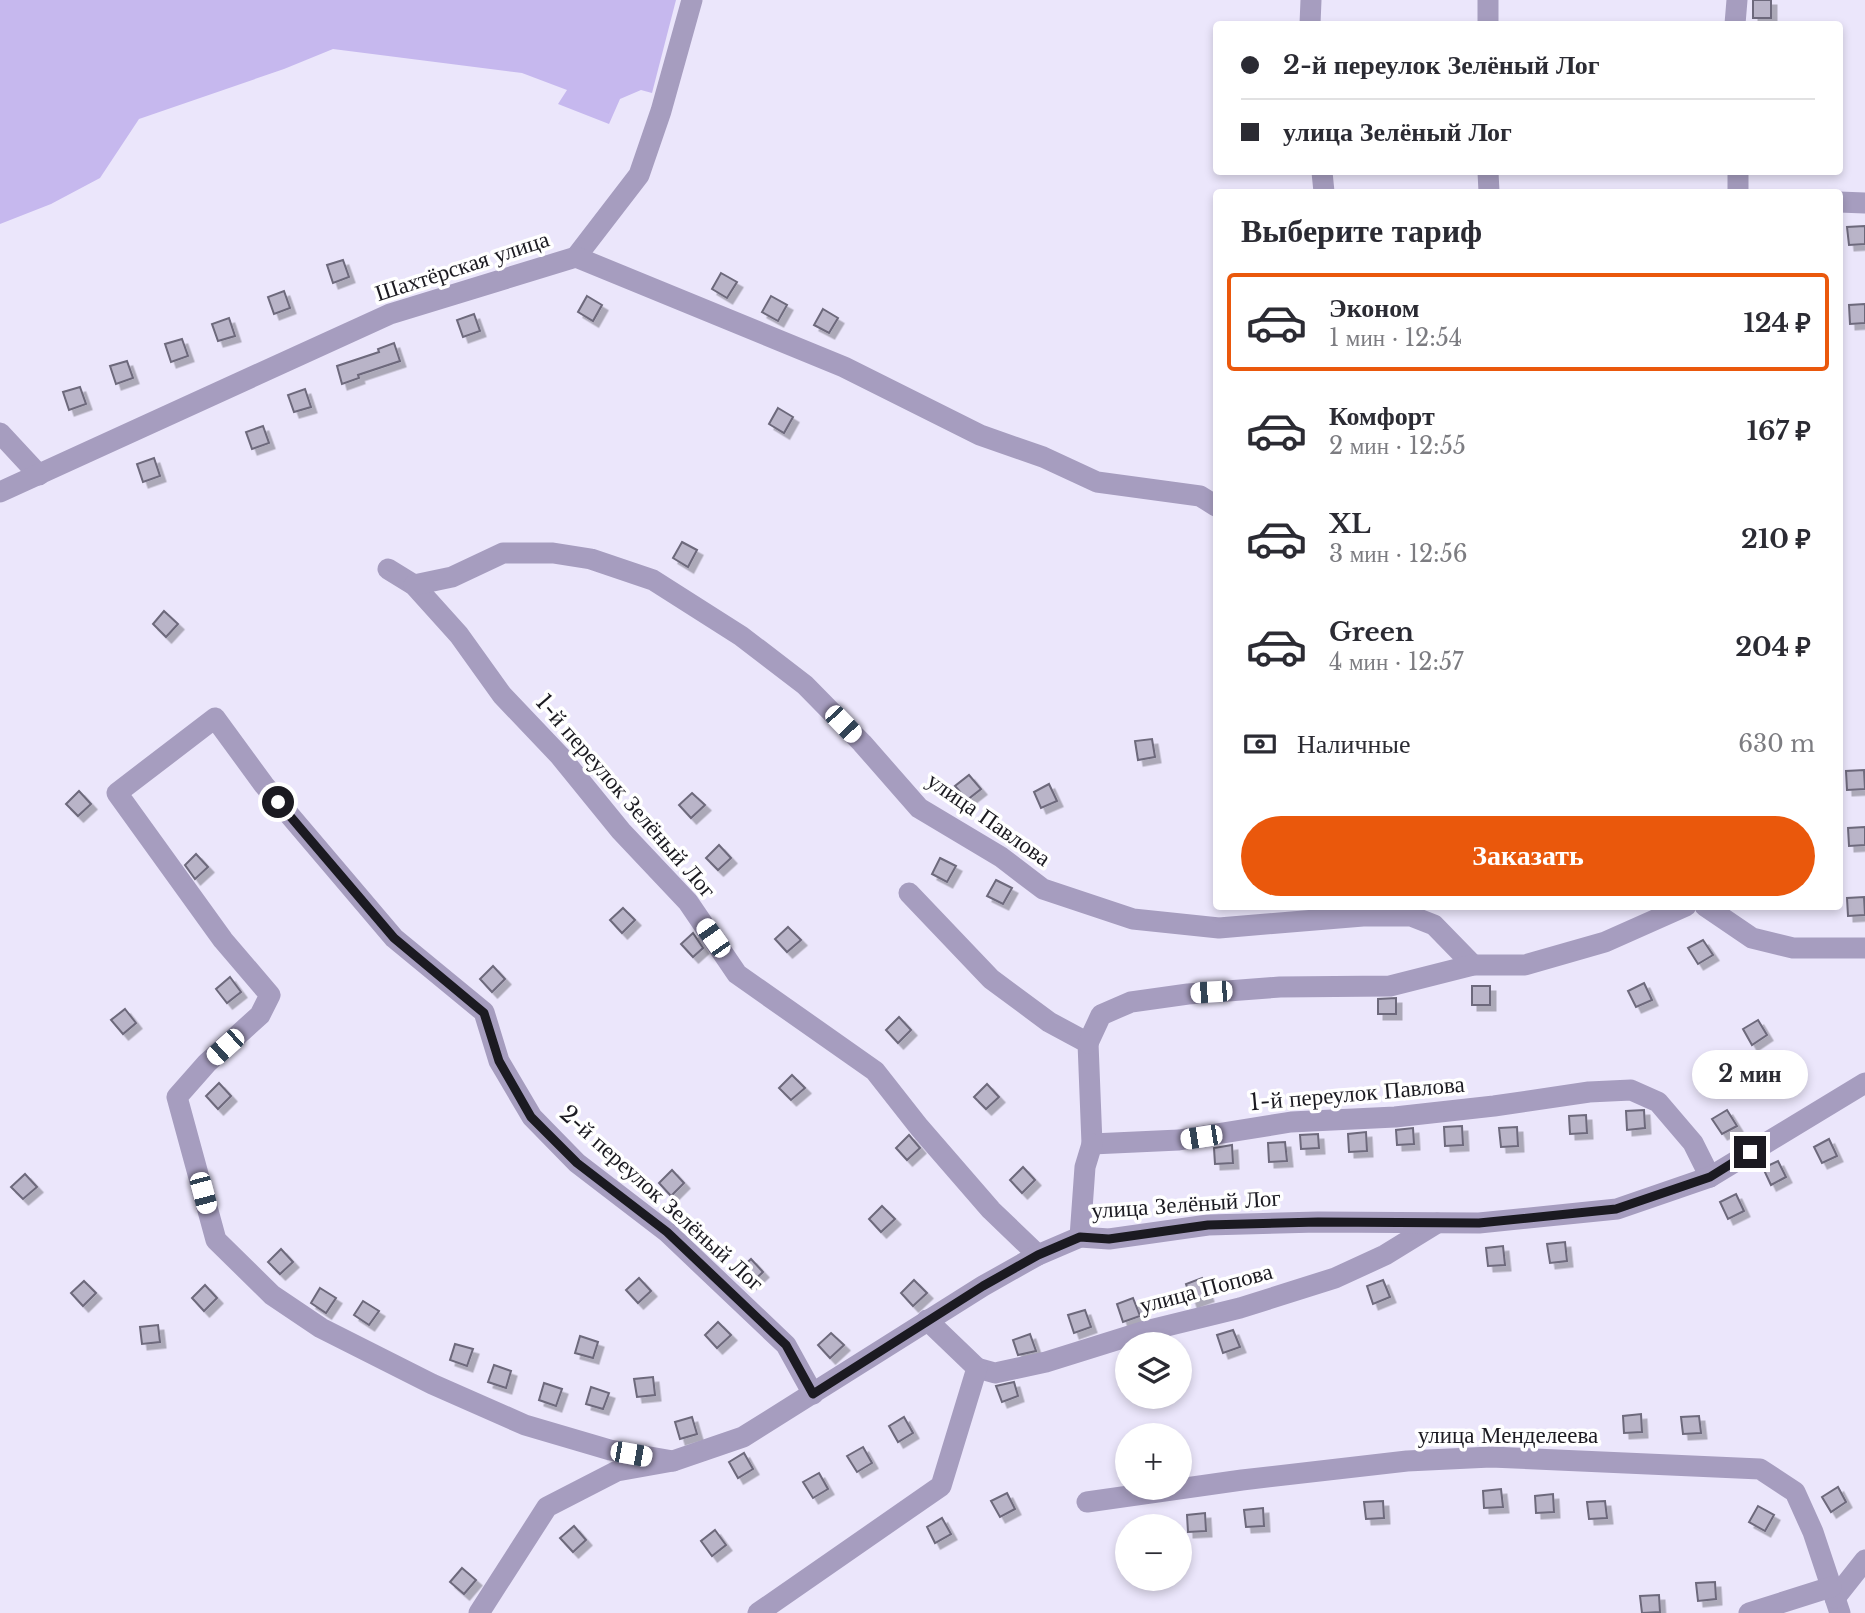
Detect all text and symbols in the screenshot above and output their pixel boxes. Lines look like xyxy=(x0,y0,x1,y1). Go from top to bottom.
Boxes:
text: 2-й переулок Зелёный Лог xyxy=(1283,49,1600,81)
text: улица Зелёный Лог xyxy=(1283,116,1512,148)
text: Выберите тариф xyxy=(1241,211,1482,251)
street label: Шахтёрская улица xyxy=(371,225,553,307)
icon: car xyxy=(1245,291,1308,354)
text: Эконом xyxy=(1329,292,1419,324)
text: 124 ₽ xyxy=(1743,307,1811,339)
text: 1 мин · 12:54 xyxy=(1329,324,1462,352)
icon: car xyxy=(1245,399,1308,462)
text: Комфорт xyxy=(1329,400,1435,432)
text: 167 ₽ xyxy=(1747,415,1811,447)
text: 2 мин · 12:55 xyxy=(1329,432,1466,460)
icon: car xyxy=(1245,507,1308,570)
text: XL xyxy=(1329,508,1371,540)
text: 210 ₽ xyxy=(1741,523,1811,555)
text: 3 мин · 12:56 xyxy=(1329,540,1468,568)
icon: car xyxy=(1245,615,1308,678)
text: Green xyxy=(1329,616,1414,648)
text: 204 ₽ xyxy=(1735,631,1811,663)
text: 4 мин · 12:57 xyxy=(1329,648,1464,676)
street label: 1-й переулок Зелёный Лог xyxy=(530,688,722,904)
car xyxy=(821,702,866,746)
icon: cash xyxy=(1241,725,1279,763)
text: Наличные xyxy=(1297,728,1410,760)
text: 630 m xyxy=(1738,730,1815,758)
street label: улица Павлова xyxy=(922,766,1056,872)
route start xyxy=(262,786,294,818)
button: Заказать xyxy=(1241,816,1815,896)
car xyxy=(693,915,734,961)
car xyxy=(1190,980,1233,1004)
car xyxy=(203,1025,248,1069)
callout: 2 мин xyxy=(1692,1050,1808,1100)
text: 2 мин xyxy=(1718,1060,1782,1088)
street label: 1-й переулок Павлова xyxy=(1248,1070,1466,1116)
street label: 2-й переулок Зелёный Лог xyxy=(554,1099,770,1297)
car xyxy=(1179,1123,1224,1151)
route end xyxy=(1734,1136,1766,1168)
car xyxy=(188,1170,219,1216)
street label: улица Зелёный Лог xyxy=(1091,1183,1281,1225)
street label: улица Попова xyxy=(1137,1257,1275,1319)
map controls xyxy=(1115,1332,1192,1591)
button: layers xyxy=(1115,1332,1192,1409)
street label: улица Менделеева xyxy=(1418,1421,1598,1449)
button: + xyxy=(1115,1423,1192,1500)
car xyxy=(609,1440,654,1468)
button: − xyxy=(1115,1514,1192,1591)

